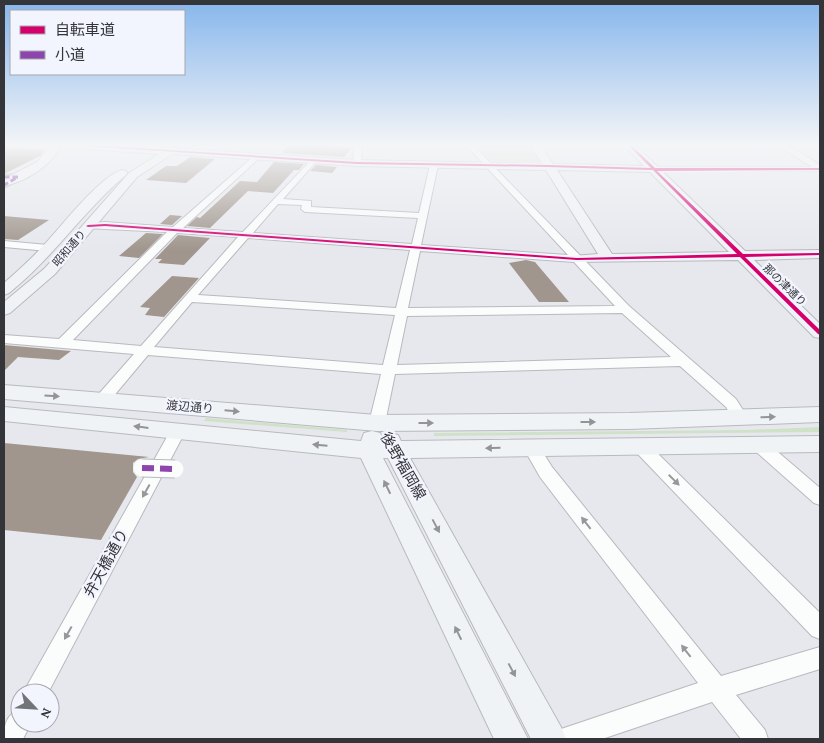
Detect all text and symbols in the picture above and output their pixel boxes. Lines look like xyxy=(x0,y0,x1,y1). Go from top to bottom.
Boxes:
legend xyxy=(10,10,185,75)
text: 自転車道 xyxy=(55,22,115,38)
text: 小道 xyxy=(55,47,85,63)
street label: 昭和通り xyxy=(50,227,88,269)
street label: 那の津通り xyxy=(761,262,809,308)
one-way arrow xyxy=(45,392,61,400)
street label: 渡辺通り xyxy=(165,398,215,416)
one-way arrow xyxy=(224,407,240,415)
one-way arrow xyxy=(761,413,777,421)
one-way arrow xyxy=(581,418,597,426)
one-way arrow xyxy=(418,419,434,427)
one-way arrow xyxy=(132,423,148,431)
street label: 後野福岡線 xyxy=(377,430,429,502)
one-way arrow xyxy=(311,441,327,449)
one-way arrow xyxy=(484,444,500,452)
one-way arrow xyxy=(667,474,679,486)
one-way arrow xyxy=(382,480,390,494)
one-way arrow xyxy=(142,483,150,498)
one-way arrow xyxy=(580,517,591,530)
one-way arrow xyxy=(432,519,440,533)
street label: 弁天橋通り xyxy=(81,526,131,600)
one-way arrow xyxy=(64,626,72,641)
one-way arrow xyxy=(454,626,462,640)
one-way arrow xyxy=(681,644,692,657)
one-way arrow xyxy=(508,662,516,677)
north arrow xyxy=(10,683,60,733)
text: N xyxy=(37,706,56,722)

